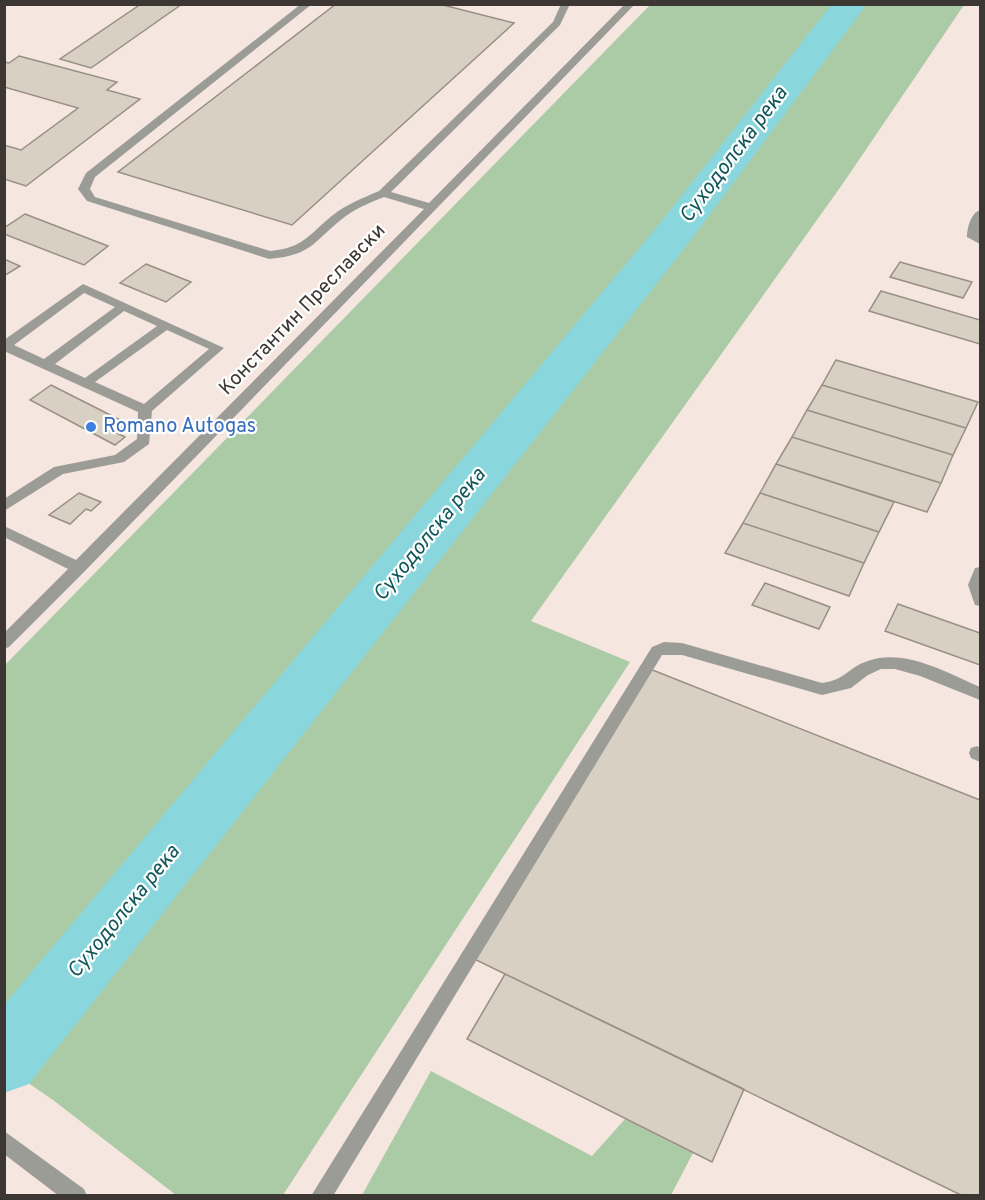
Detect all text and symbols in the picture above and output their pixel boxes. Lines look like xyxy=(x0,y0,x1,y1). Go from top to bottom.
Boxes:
water label: Суходолска река xyxy=(674,81,794,229)
street label: Константин Преславски xyxy=(214,218,392,402)
place label: Romano Autogas xyxy=(103,414,256,440)
marker: Romano Autogas xyxy=(84,420,98,434)
water label: Суходолска река xyxy=(368,463,492,607)
water label: Суходолска река xyxy=(62,840,186,984)

